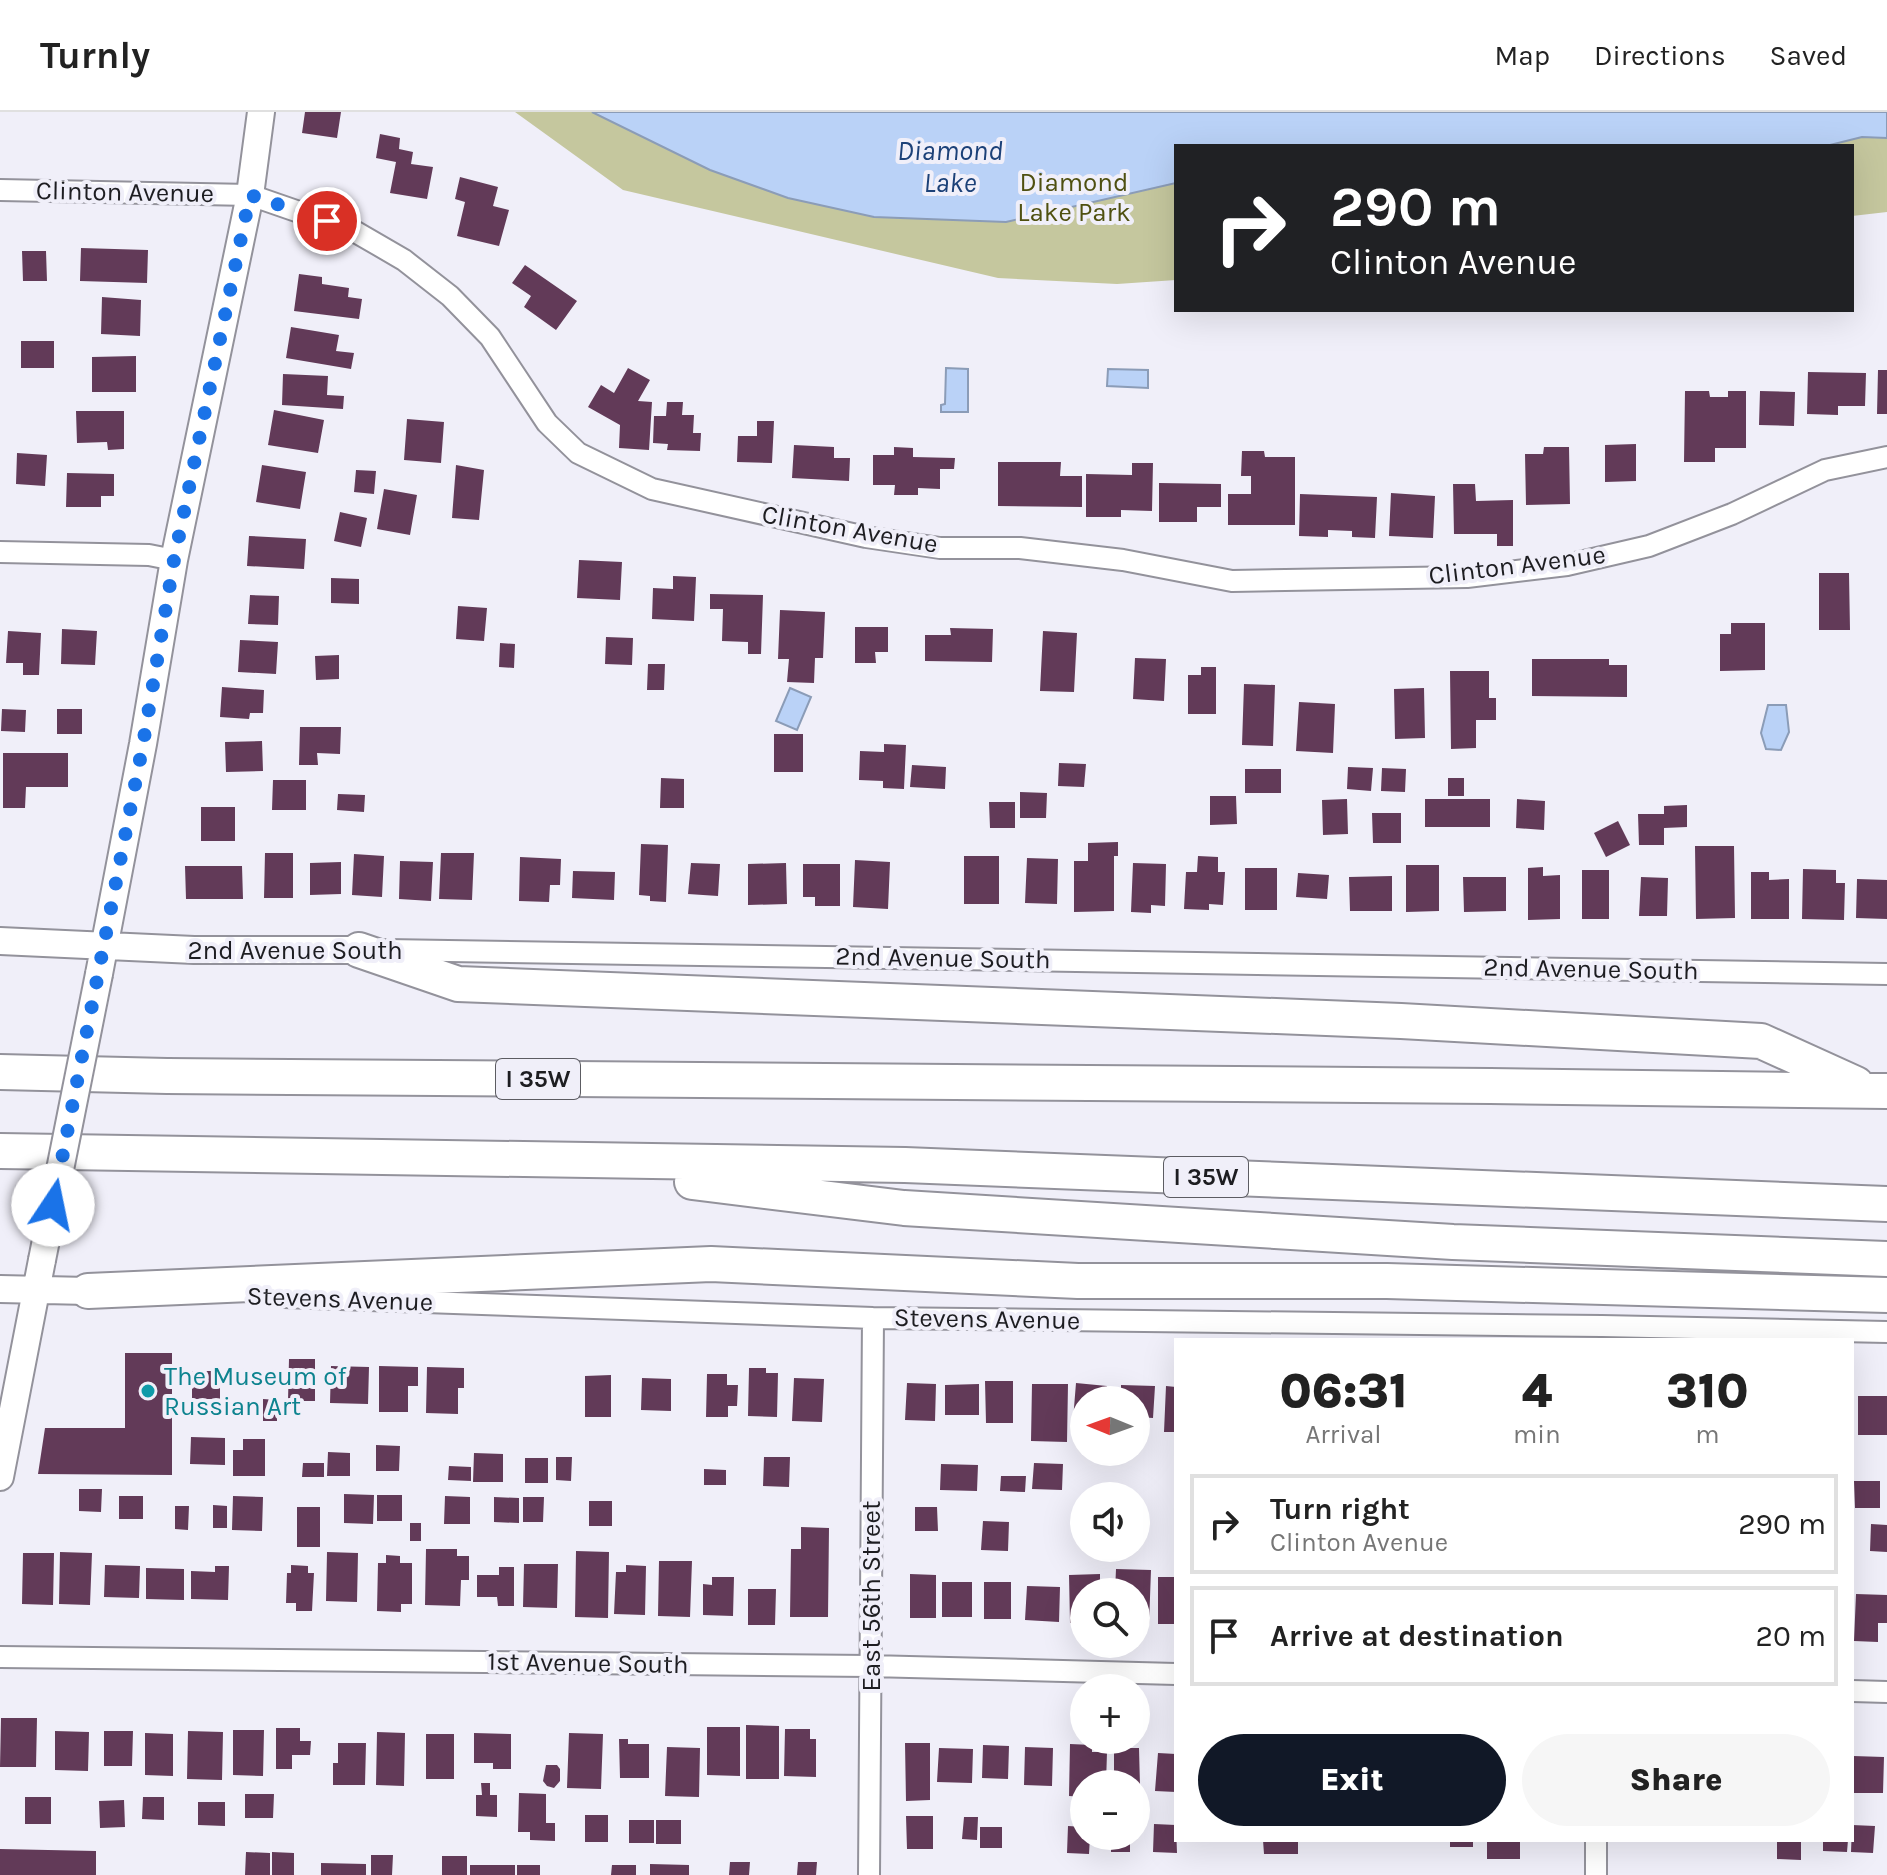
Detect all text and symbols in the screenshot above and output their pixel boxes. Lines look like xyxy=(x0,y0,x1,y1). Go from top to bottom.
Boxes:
text: Turnly xyxy=(40,33,150,78)
text: Map xyxy=(1495,39,1550,72)
text: Directions xyxy=(1594,39,1726,72)
text: Saved xyxy=(1770,39,1847,72)
water label: Diamond Lake xyxy=(897,134,1003,199)
park label: Diamond Lake Park xyxy=(1017,167,1131,228)
text: 290 m xyxy=(1330,174,1501,239)
street label: Clinton Avenue xyxy=(36,175,214,209)
icon: right xyxy=(1198,176,1302,280)
pin xyxy=(293,187,361,255)
icon: arrive xyxy=(305,199,349,243)
text: Clinton Avenue xyxy=(1330,241,1577,283)
street label: Clinton Avenue xyxy=(760,498,940,560)
street label: Clinton Avenue xyxy=(1427,539,1607,591)
street label: 2nd Avenue South xyxy=(187,935,403,966)
street label: 2nd Avenue South xyxy=(835,941,1051,975)
street label: 2nd Avenue South xyxy=(1483,952,1699,986)
road number: I 35W xyxy=(496,1059,580,1099)
road number: I 35W xyxy=(1164,1157,1248,1197)
position arrow xyxy=(11,1163,95,1247)
street label: Stevens Avenue xyxy=(246,1280,434,1318)
street label: Stevens Avenue xyxy=(894,1302,1080,1336)
place label: The Museum of Russian Art xyxy=(164,1361,347,1422)
text: 06:31 xyxy=(1280,1363,1407,1419)
text: 4 xyxy=(1522,1363,1552,1419)
text: 310 xyxy=(1666,1363,1748,1419)
marker: The Museum of Russian Art xyxy=(139,1382,157,1400)
north arrow xyxy=(1070,1386,1150,1466)
map controls xyxy=(1070,1386,1150,1850)
text: Arrival xyxy=(1305,1419,1382,1450)
text: min xyxy=(1513,1419,1561,1450)
text: m xyxy=(1695,1419,1720,1450)
button: sound xyxy=(1070,1482,1150,1562)
text: Turn right xyxy=(1270,1491,1410,1527)
street label: East 56th Street xyxy=(856,1500,887,1692)
icon: right xyxy=(1202,1502,1246,1546)
text: 290 m xyxy=(1738,1506,1826,1542)
text: Clinton Avenue xyxy=(1270,1527,1448,1558)
button: search xyxy=(1070,1578,1150,1658)
icon: arrive xyxy=(1202,1614,1246,1658)
text: Arrive at destination xyxy=(1270,1618,1564,1654)
text: 20 m xyxy=(1756,1618,1826,1654)
street label: 1st Avenue South xyxy=(487,1646,689,1680)
button: + xyxy=(1070,1674,1150,1754)
button: Exit xyxy=(1198,1734,1506,1826)
button: Share xyxy=(1522,1734,1830,1826)
button: − xyxy=(1070,1770,1150,1850)

